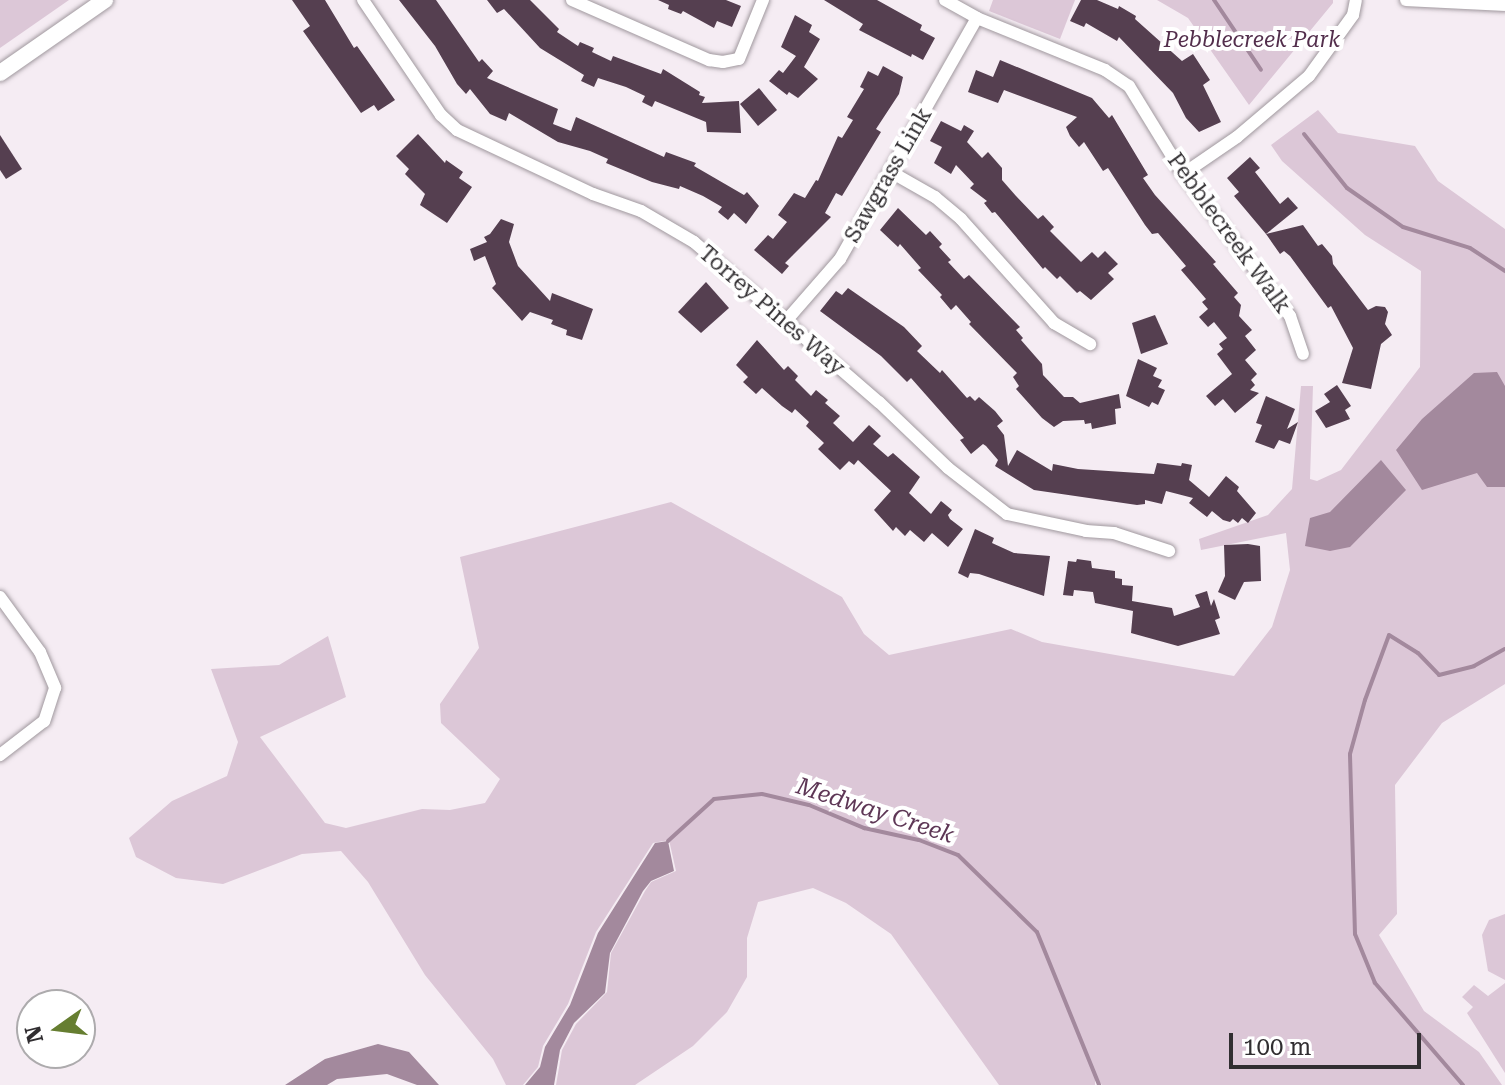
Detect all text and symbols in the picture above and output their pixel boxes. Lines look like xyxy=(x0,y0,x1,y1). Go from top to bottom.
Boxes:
park label: Pebblecreek Park xyxy=(1164,27,1340,53)
street label: Sawgrass Link xyxy=(839,103,937,247)
street label: Pebblecreek Walk xyxy=(1162,148,1296,318)
street label: Torrey Pines Way xyxy=(694,240,850,380)
water label: Medway Creek xyxy=(792,772,958,850)
north arrow xyxy=(16,989,96,1069)
scale bar xyxy=(1233,1017,1425,1067)
text: N xyxy=(20,1023,48,1046)
text: 100 m xyxy=(1243,1033,1311,1061)

